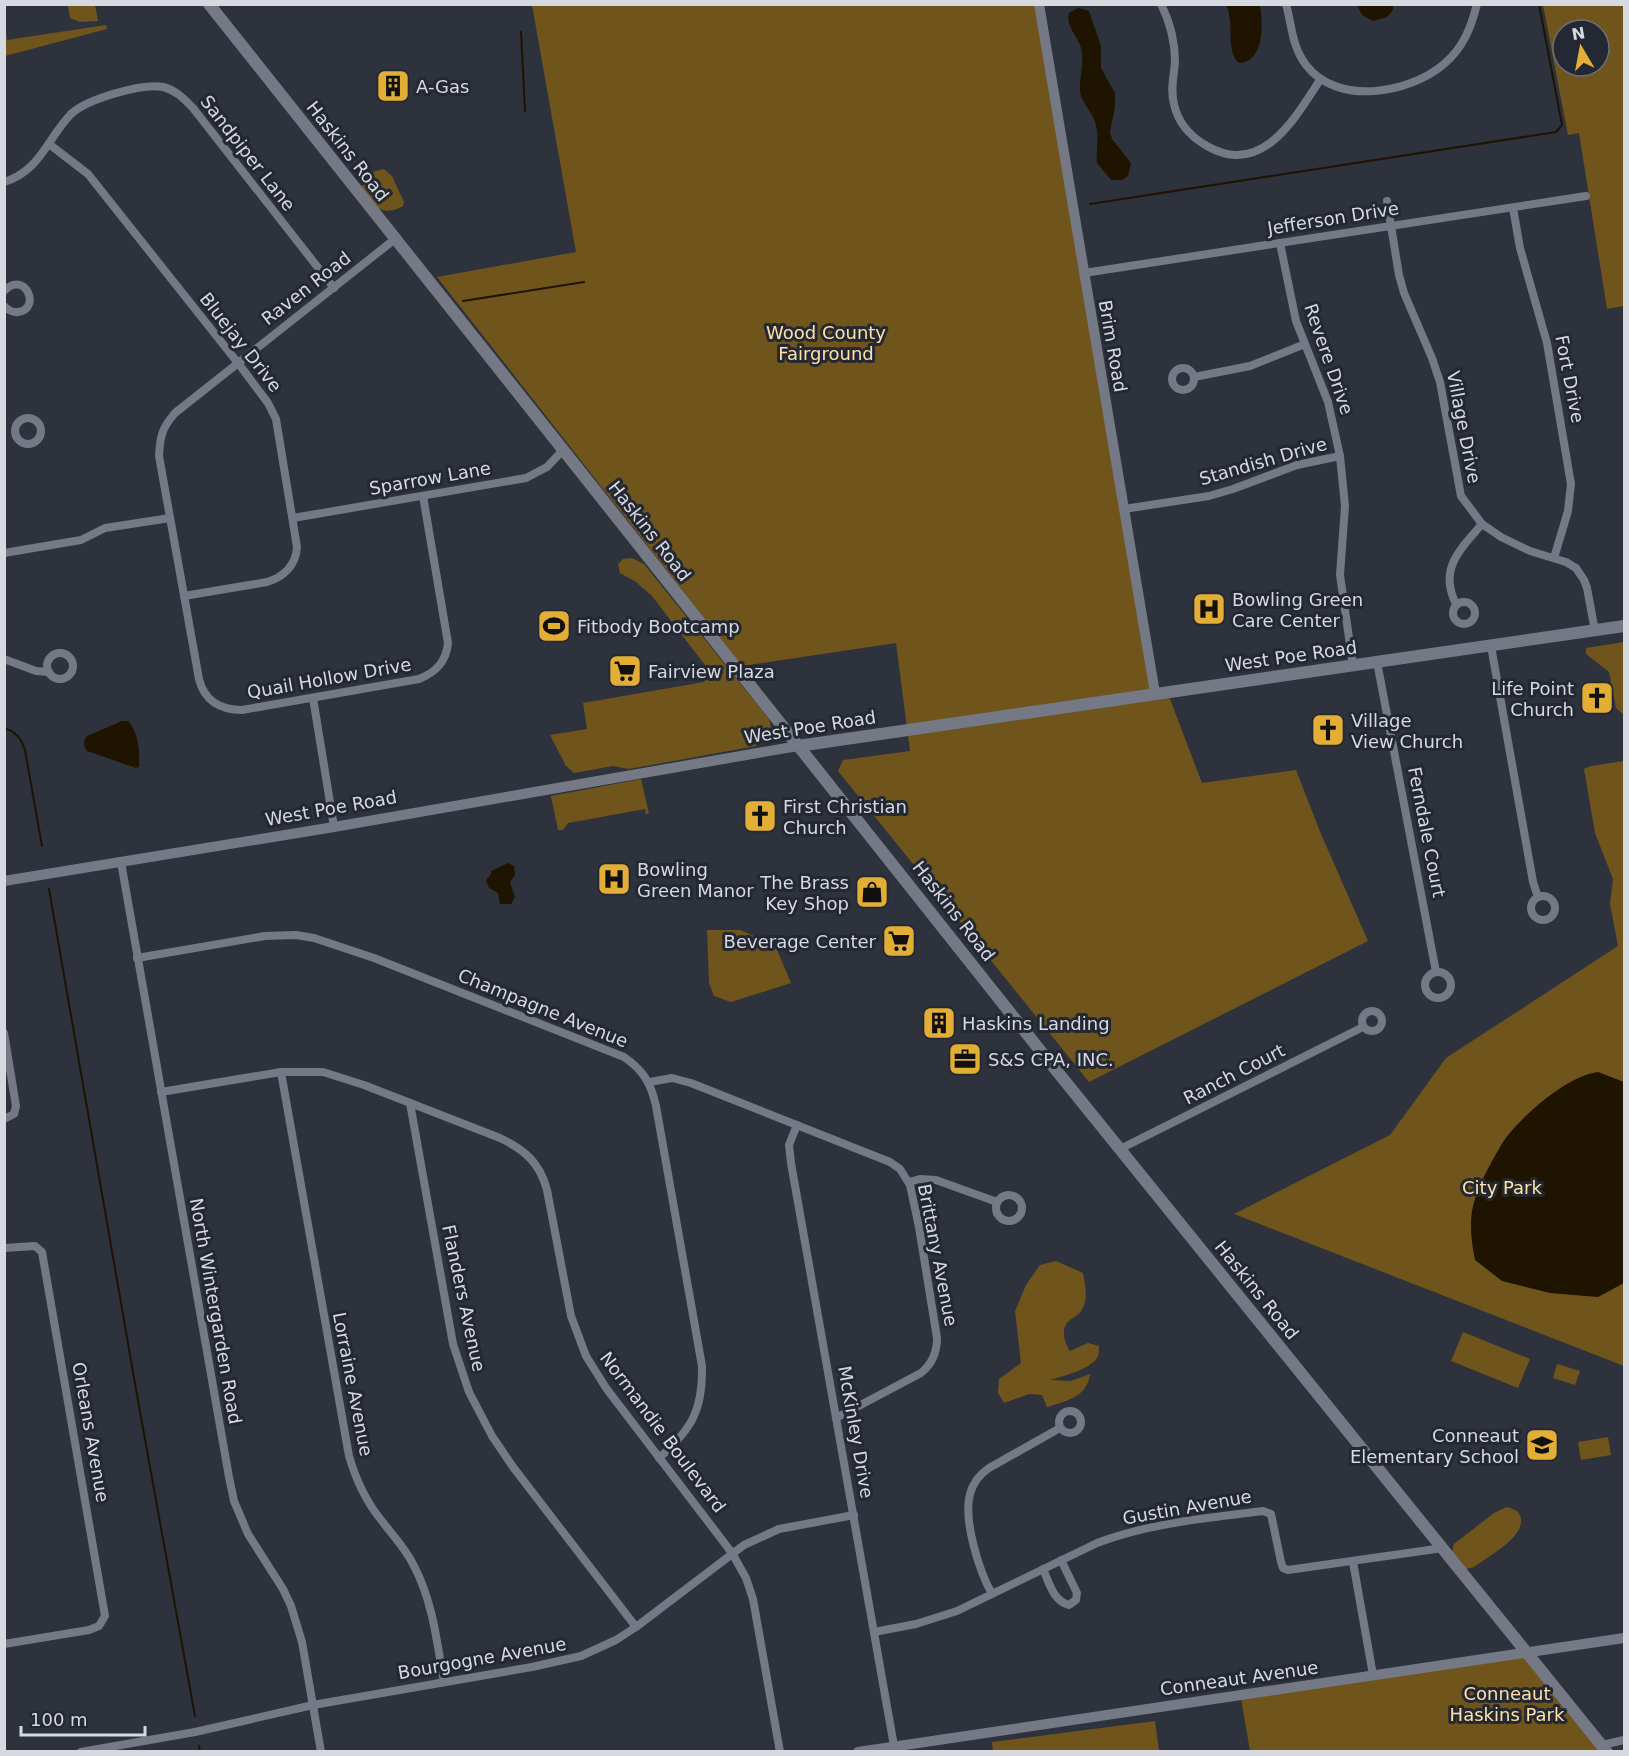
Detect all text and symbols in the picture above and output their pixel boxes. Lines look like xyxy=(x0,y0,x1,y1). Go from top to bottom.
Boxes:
north arrow xyxy=(1551,18,1611,78)
text: N xyxy=(1570,23,1587,44)
building icon: A-Gas xyxy=(375,68,411,104)
place label: A-Gas xyxy=(416,76,469,97)
street label: Sandpiper Lane xyxy=(196,91,300,215)
street label: Haskins Road xyxy=(302,97,394,205)
street label: Jefferson Drive xyxy=(1265,197,1400,239)
street label: Raven Road xyxy=(257,247,355,329)
street label: Bluejay Drive xyxy=(196,288,286,396)
street label: Brim Road xyxy=(1095,298,1131,394)
street label: Revere Drive xyxy=(1300,301,1358,417)
park label: Wood County Fairground xyxy=(766,322,886,364)
street label: Fort Drive xyxy=(1551,333,1589,425)
street label: Village Drive xyxy=(1443,369,1485,485)
street label: Standish Drive xyxy=(1197,433,1329,489)
street label: Sparrow Lane xyxy=(368,457,492,499)
street label: Haskins Road xyxy=(604,477,696,585)
place label: Bowling Green Care Center xyxy=(1232,589,1363,631)
hospital icon: Bowling Green Care Center xyxy=(1191,591,1227,627)
sports icon: Fitbody Bootcamp xyxy=(536,608,572,644)
place label: Fitbody Bootcamp xyxy=(577,616,740,637)
street label: West Poe Road xyxy=(1224,636,1358,676)
street label: Quail Hollow Drive xyxy=(245,653,413,703)
supermarket icon: Fairview Plaza xyxy=(607,653,643,689)
place label: Fairview Plaza xyxy=(648,661,775,682)
place label: Life Point Church xyxy=(1491,678,1574,720)
church icon: Life Point Church xyxy=(1579,680,1615,716)
street label: West Poe Road xyxy=(743,706,877,748)
place label: Village View Church xyxy=(1351,710,1463,752)
church icon: Village View Church xyxy=(1310,712,1346,748)
street label: Ferndale Court xyxy=(1404,765,1450,899)
street label: West Poe Road xyxy=(264,786,398,830)
place label: First Christian Church xyxy=(783,796,907,838)
church icon: First Christian Church xyxy=(742,798,778,834)
street label: Haskins Road xyxy=(908,857,1000,965)
place label: Bowling Green Manor xyxy=(637,859,754,901)
hospital icon: Bowling Green Manor xyxy=(596,861,632,897)
place label: The Brass Key Shop xyxy=(759,872,849,914)
shop icon: The Brass Key Shop xyxy=(854,874,890,910)
supermarket icon: Beverage Center xyxy=(881,923,917,959)
place label: Beverage Center xyxy=(724,931,877,952)
street label: Champagne Avenue xyxy=(455,964,631,1052)
building icon: Haskins Landing xyxy=(921,1005,957,1041)
place label: Haskins Landing xyxy=(962,1013,1110,1034)
street label: Ranch Court xyxy=(1180,1039,1288,1109)
office icon: S&S CPA, INC. xyxy=(947,1041,983,1077)
place label: S&S CPA, INC. xyxy=(988,1049,1114,1070)
park label: City Park xyxy=(1462,1177,1543,1198)
street label: Brittany Avenue xyxy=(914,1182,962,1328)
street label: North Wintergarden Road xyxy=(186,1196,246,1426)
street label: Flanders Avenue xyxy=(438,1223,490,1373)
street label: Haskins Road xyxy=(1211,1236,1303,1344)
street label: Lorraine Avenue xyxy=(329,1310,377,1458)
street label: Normandie Boulevard xyxy=(596,1347,730,1517)
street label: Orleans Avenue xyxy=(68,1360,114,1504)
street label: McKinley Drive xyxy=(834,1364,878,1500)
place label: Conneaut Elementary School xyxy=(1350,1425,1519,1467)
school or university icon: Conneaut Elementary School xyxy=(1524,1427,1560,1463)
street label: Gustin Avenue xyxy=(1121,1485,1253,1529)
street label: Bourgogne Avenue xyxy=(396,1633,568,1683)
street label: Conneaut Avenue xyxy=(1159,1656,1319,1700)
park label: Conneaut Haskins Park xyxy=(1450,1683,1565,1725)
scale bar xyxy=(21,1699,146,1737)
text: 100 m xyxy=(30,1709,88,1730)

